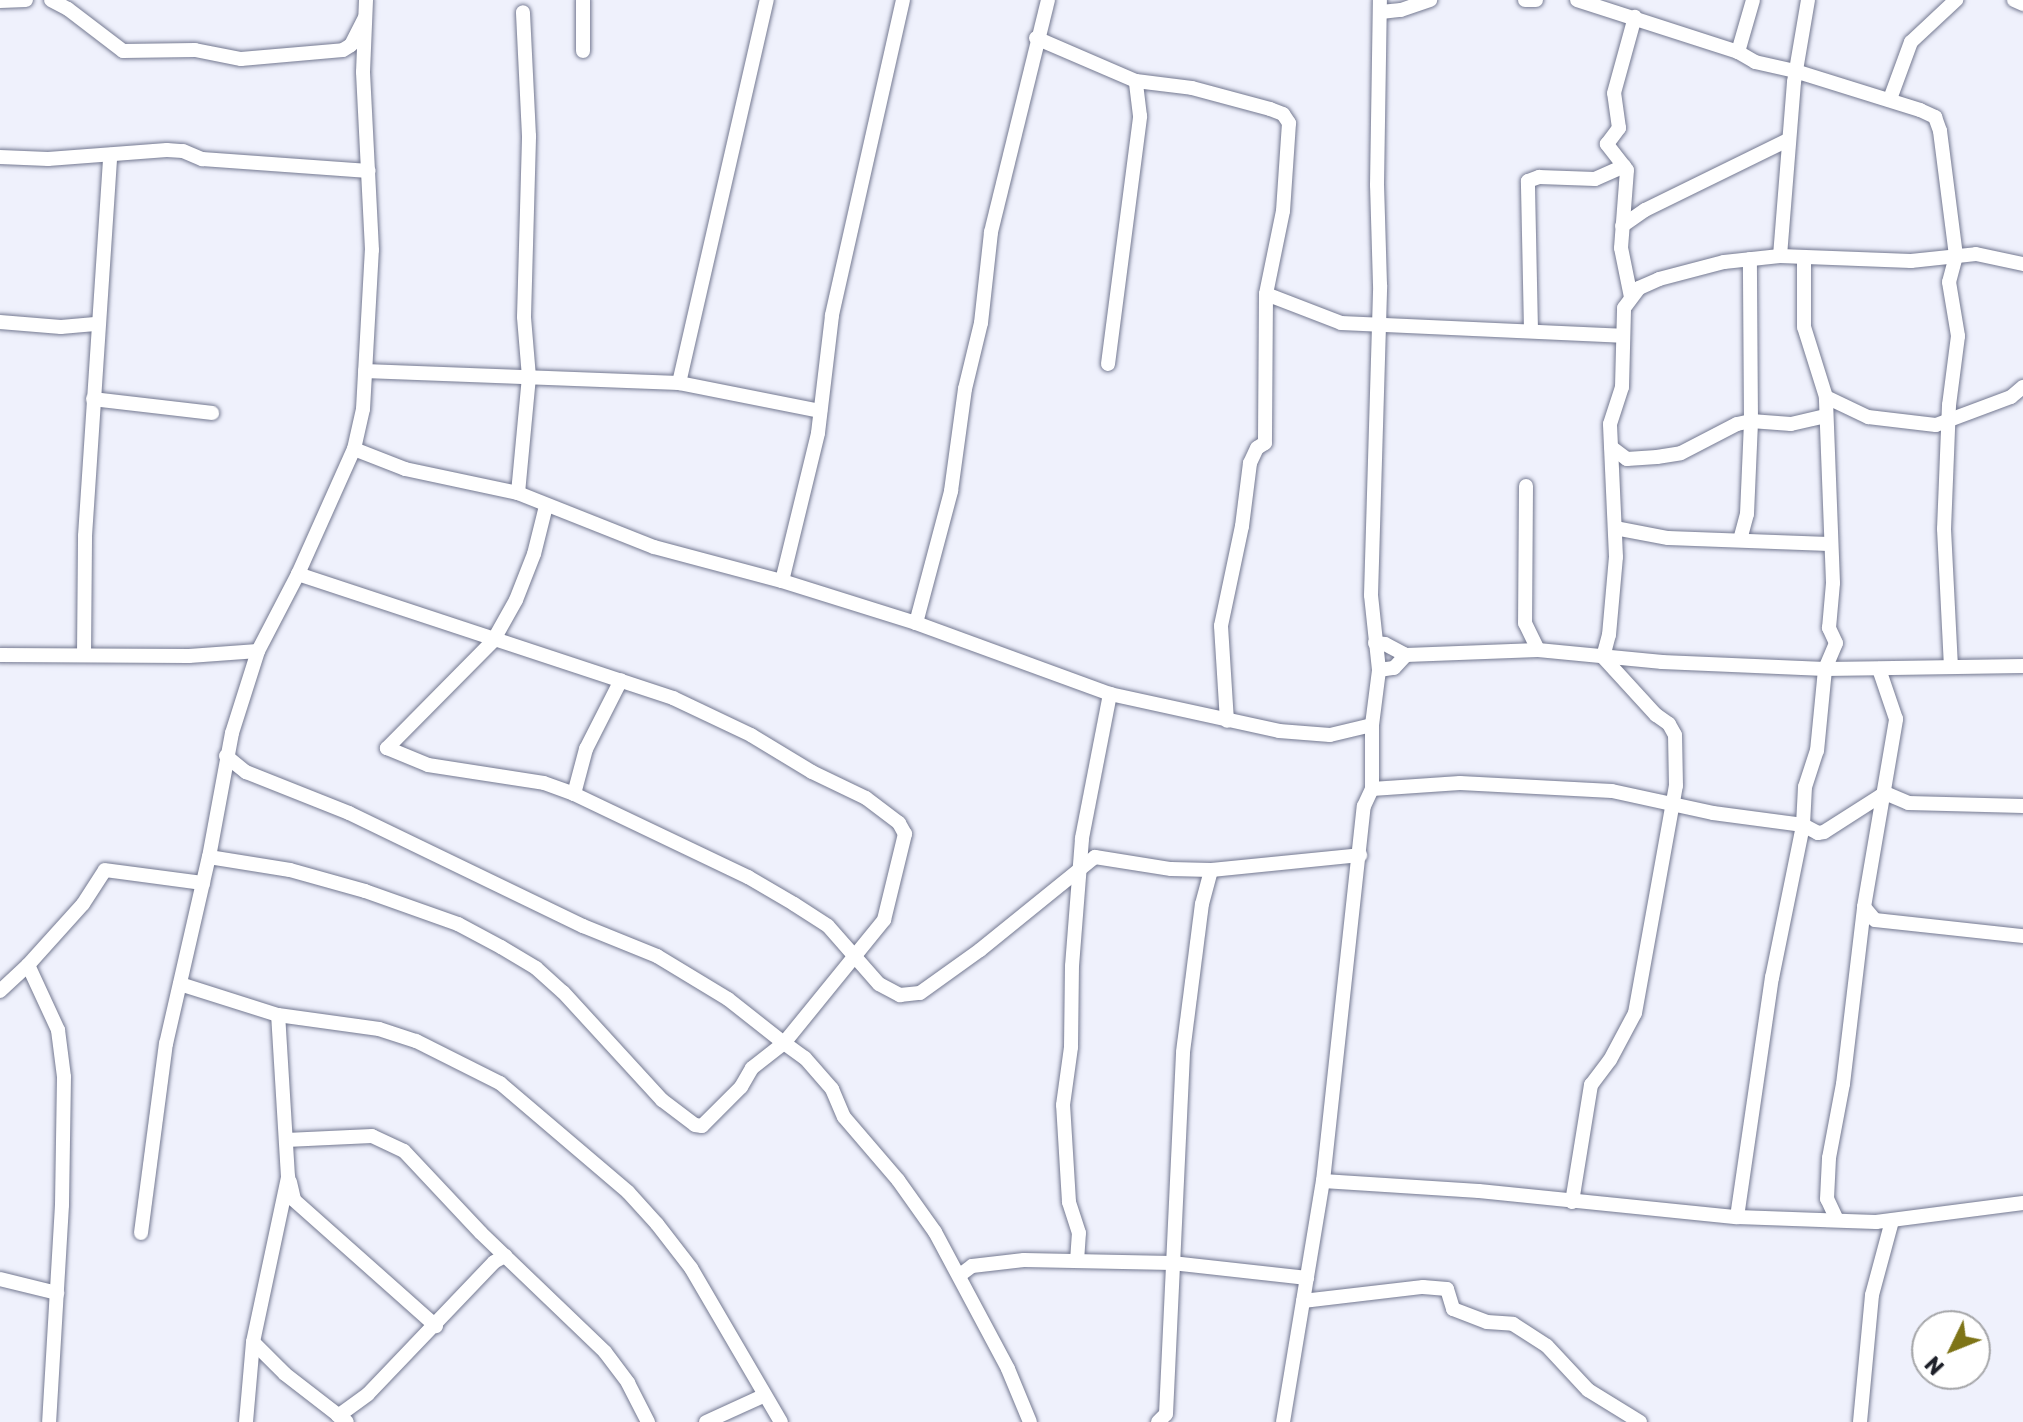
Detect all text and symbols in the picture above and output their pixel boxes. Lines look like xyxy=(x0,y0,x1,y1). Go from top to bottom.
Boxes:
north arrow xyxy=(1911,1310,1991,1390)
text: N xyxy=(1919,1350,1950,1380)

